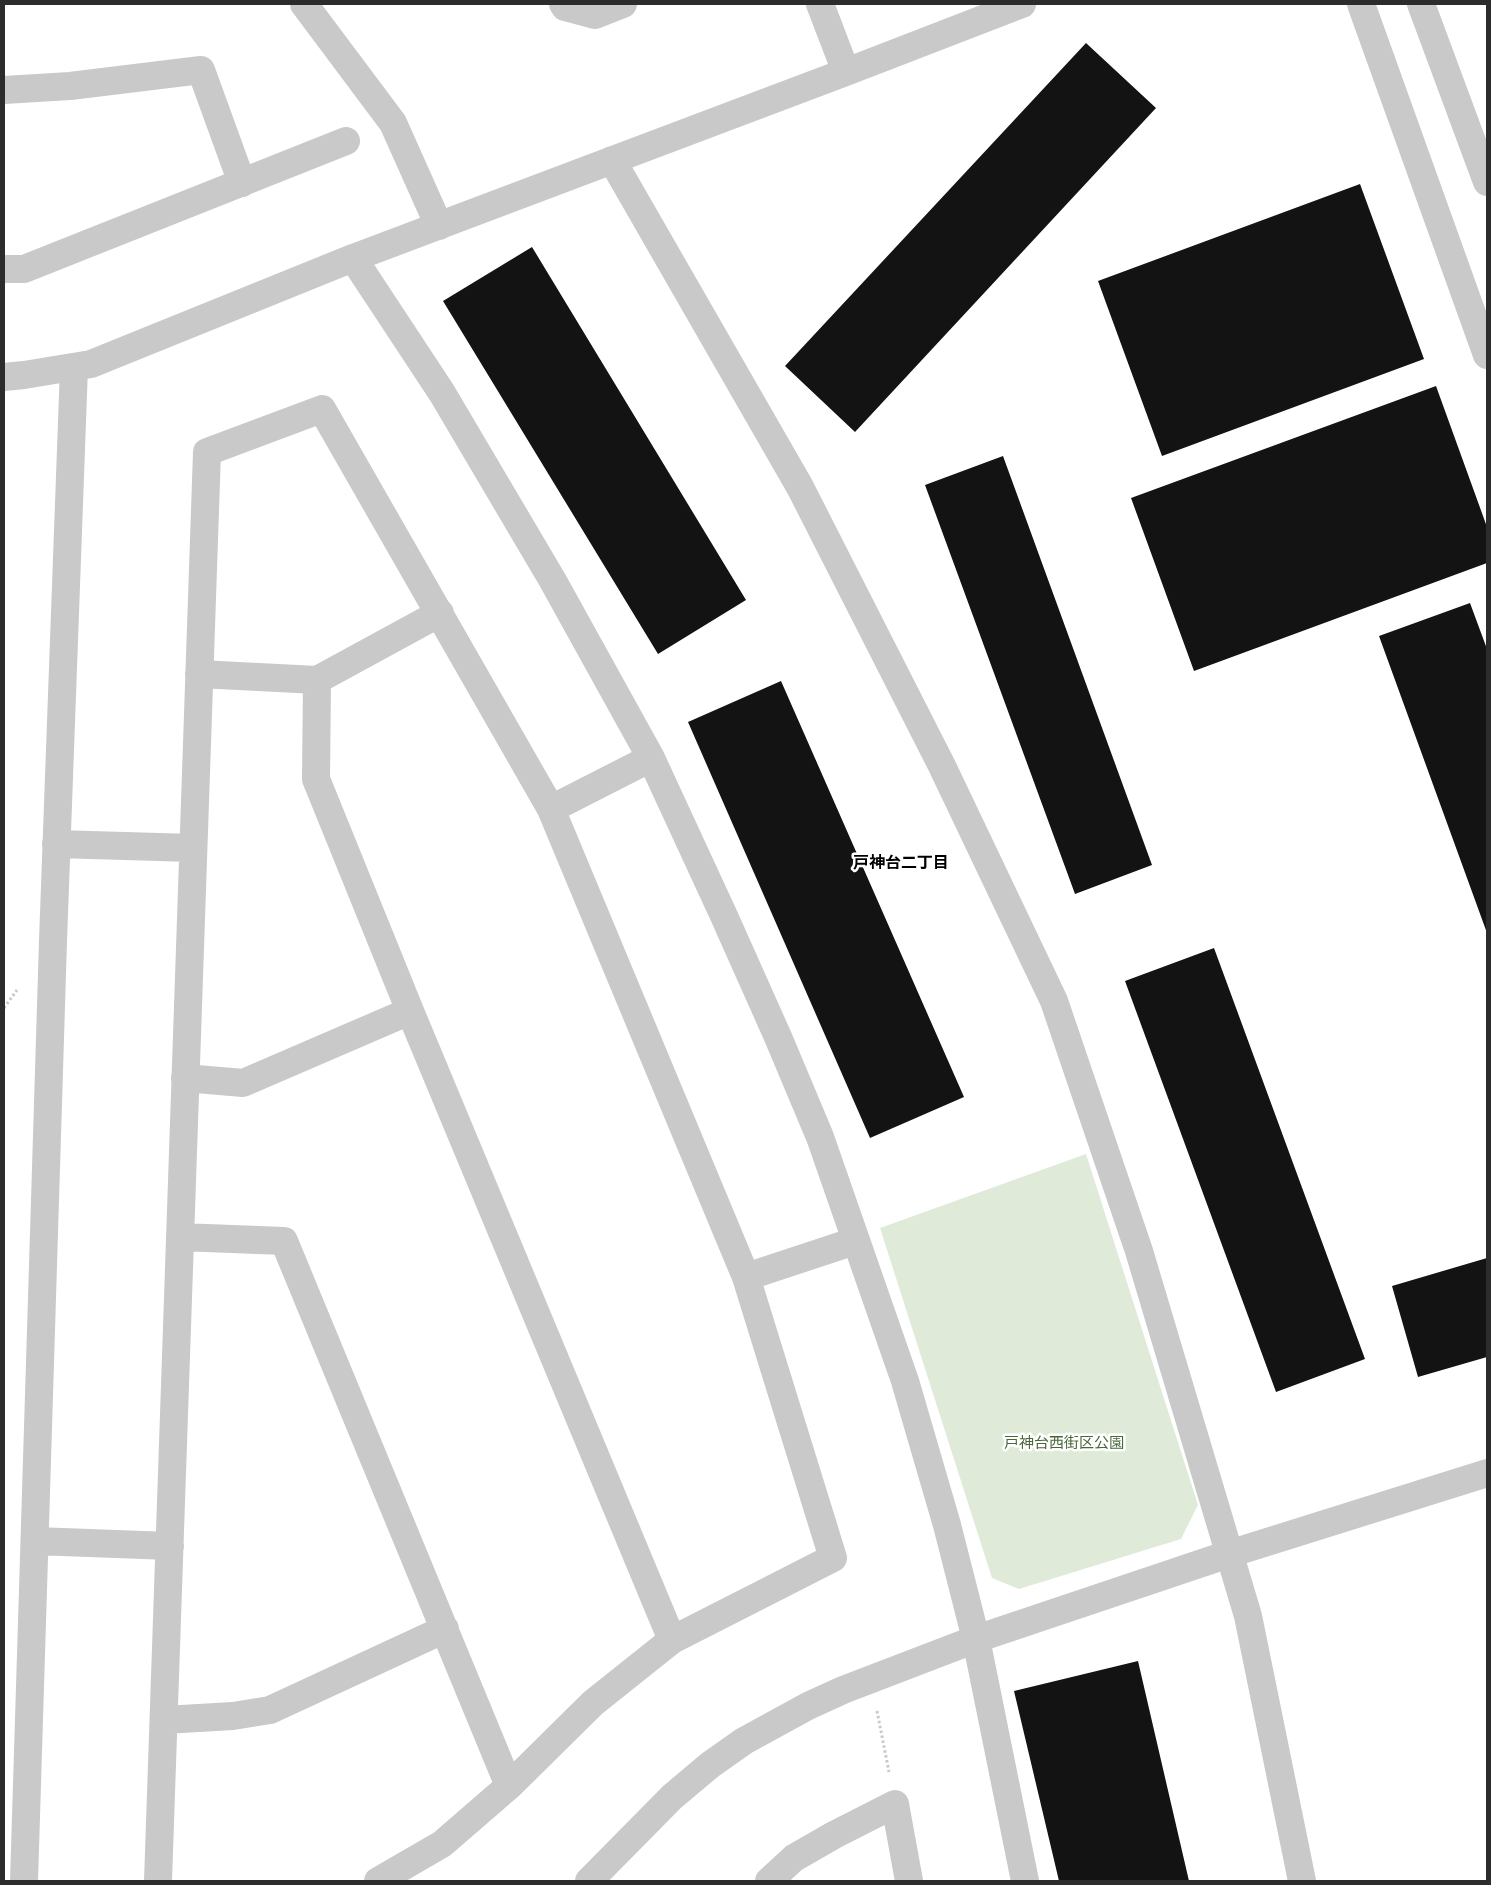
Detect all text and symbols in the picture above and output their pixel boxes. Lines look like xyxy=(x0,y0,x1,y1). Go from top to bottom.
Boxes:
district label: 戸神台二丁目 xyxy=(853,853,949,873)
park label: 戸神台西街区公園 xyxy=(1004,1435,1124,1453)

